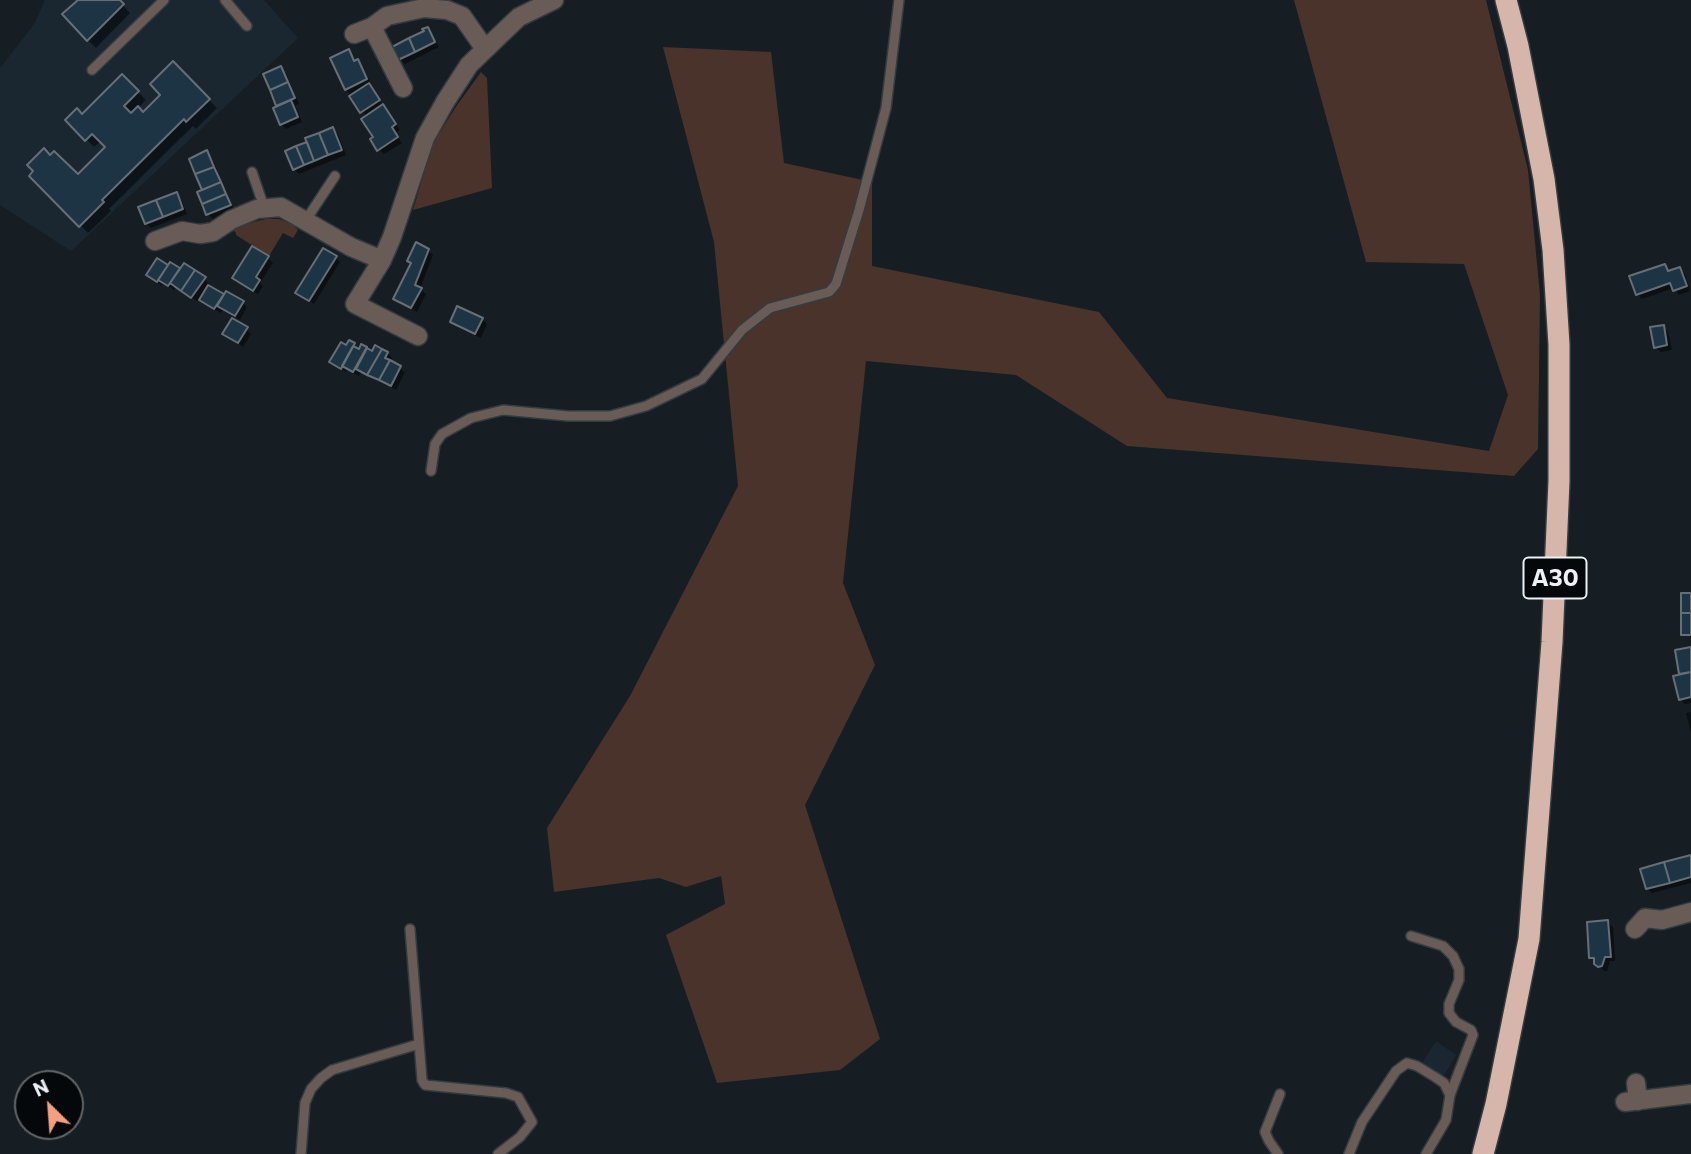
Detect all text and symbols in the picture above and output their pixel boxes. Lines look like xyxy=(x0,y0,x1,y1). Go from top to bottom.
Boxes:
road number: A30 xyxy=(1524,558,1586,598)
north arrow xyxy=(14,1070,84,1140)
text: N xyxy=(29,1074,52,1101)

